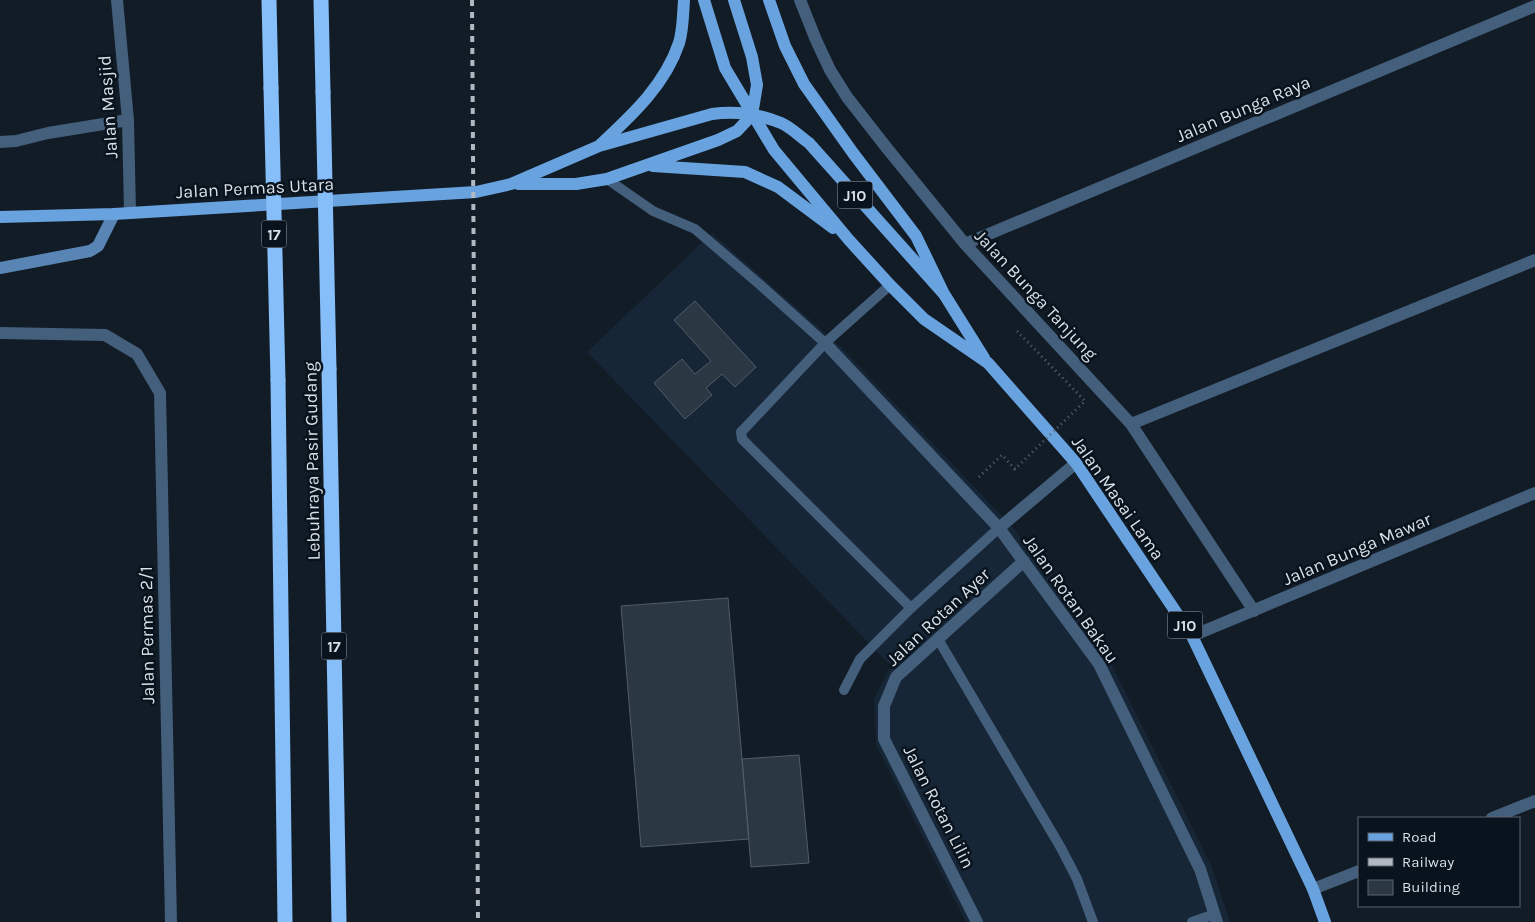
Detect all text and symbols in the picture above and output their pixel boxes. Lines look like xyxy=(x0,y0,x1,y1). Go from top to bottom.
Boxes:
street label: Jalan Masjid xyxy=(93,55,123,159)
street label: Jalan Bunga Raya xyxy=(1173,71,1313,147)
street label: Jalan Permas Utara xyxy=(175,173,335,203)
road number: J10 xyxy=(838,182,872,208)
road number: 17 xyxy=(262,220,286,248)
street label: Jalan Bunga Tanjung xyxy=(970,225,1102,365)
street label: Lebuhraya Pasir Gudang xyxy=(299,362,325,560)
street label: Jalan Masai Lama xyxy=(1067,432,1169,564)
street label: Jalan Bunga Mawar xyxy=(1279,508,1435,590)
street label: Jalan Rotan Bakau xyxy=(1018,530,1124,668)
street label: Jalan Rotan Ayer xyxy=(882,563,995,671)
street label: Jalan Permas 2/1 xyxy=(135,566,159,704)
road number: J10 xyxy=(1168,612,1202,638)
road number: 17 xyxy=(322,632,346,659)
street label: Jalan Rotan Lilin xyxy=(899,742,979,872)
legend xyxy=(1358,817,1520,907)
text: Road xyxy=(1402,828,1437,846)
text: Railway xyxy=(1402,853,1454,871)
text: Building xyxy=(1402,878,1460,896)

